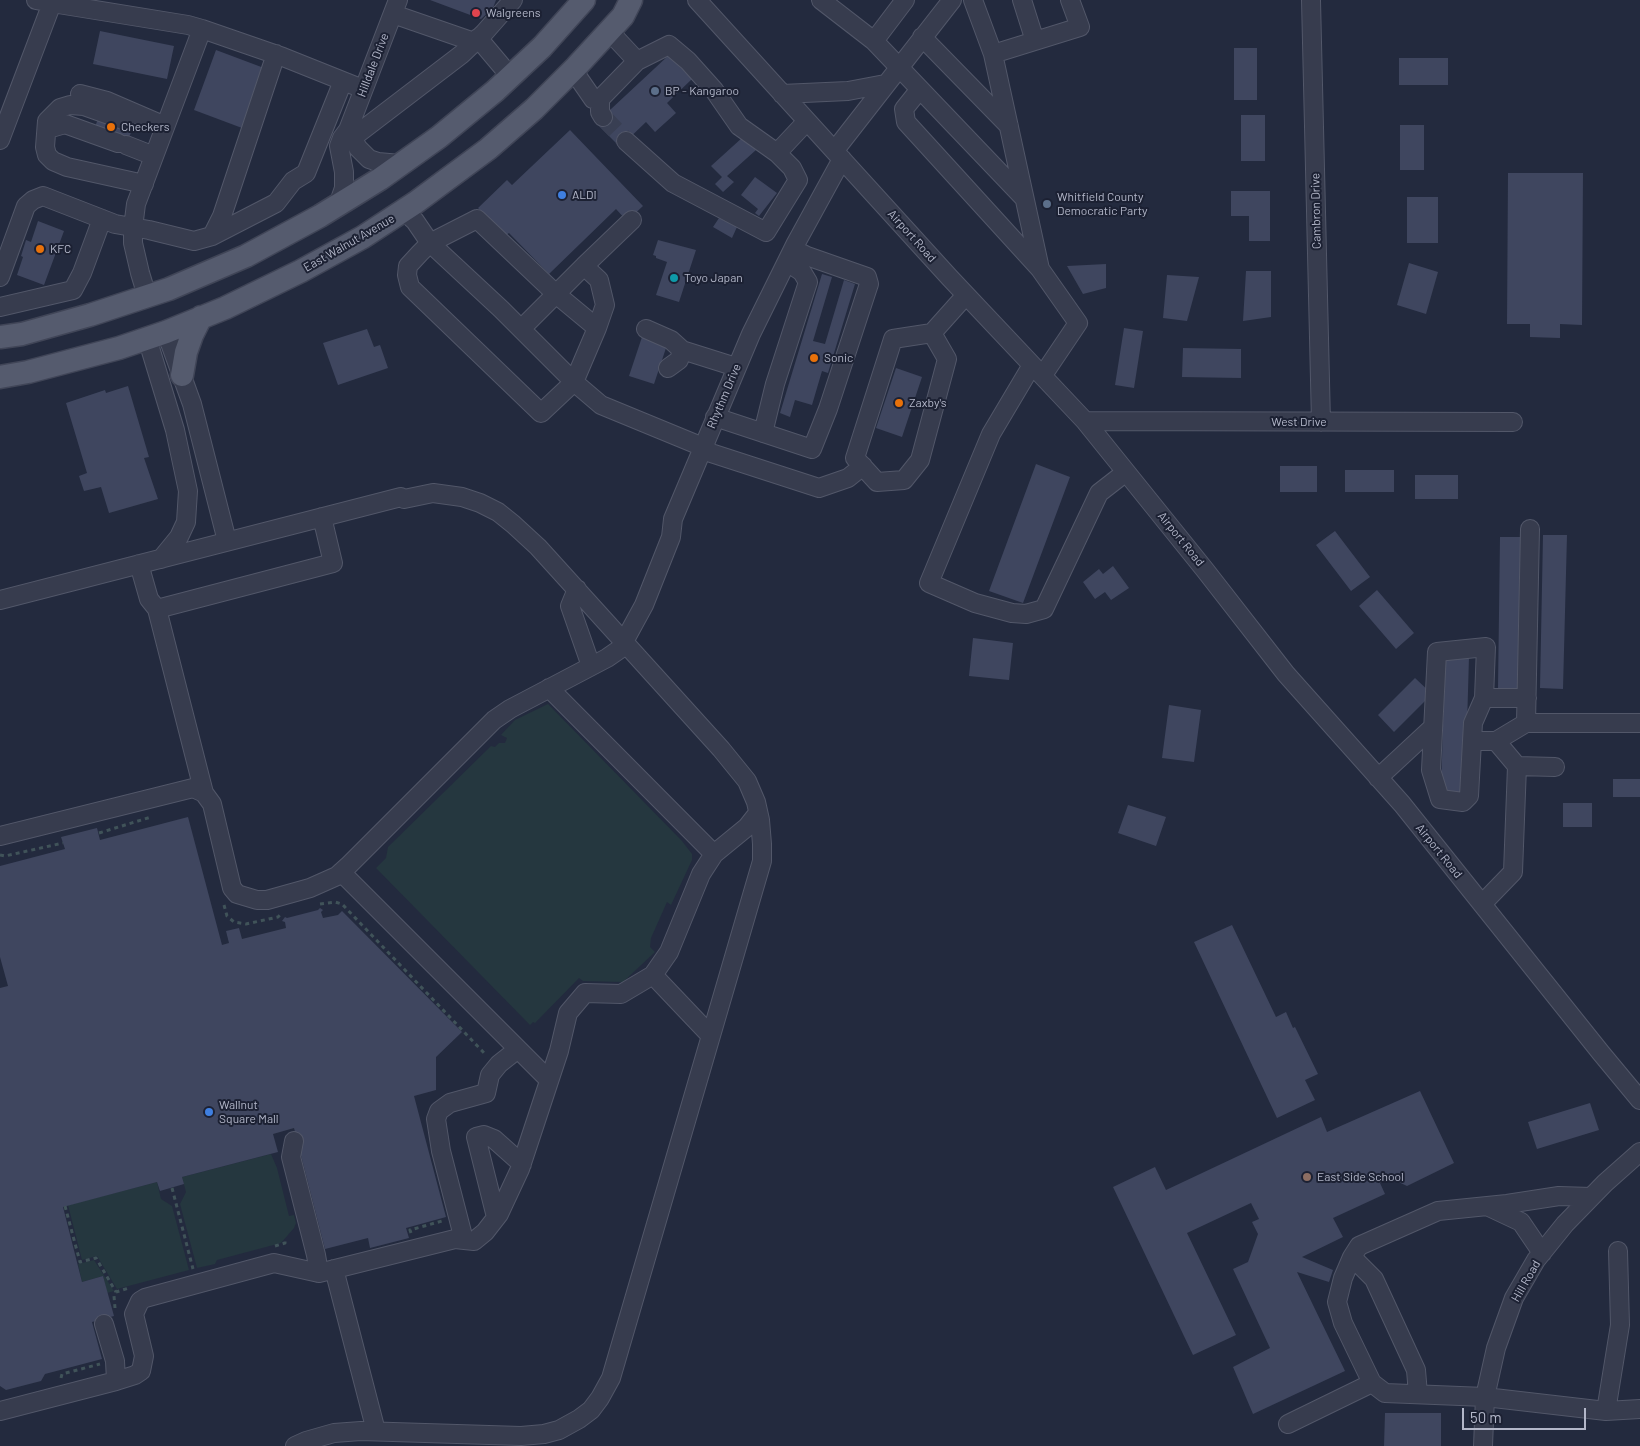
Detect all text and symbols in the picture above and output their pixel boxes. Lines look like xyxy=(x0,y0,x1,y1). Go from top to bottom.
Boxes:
place label: Walgreens xyxy=(486,6,541,20)
marker: Walgreens xyxy=(470,7,482,19)
street label: Hilldale Drive xyxy=(354,31,392,99)
place label: BP - Kangaroo xyxy=(665,84,739,98)
marker: BP - Kangaroo xyxy=(649,85,661,97)
place label: Checkers xyxy=(121,120,170,134)
marker: Checkers xyxy=(105,121,117,133)
street label: Cambron Drive xyxy=(1308,173,1324,249)
place label: ALDI xyxy=(572,188,597,202)
marker: ALDI xyxy=(556,189,568,201)
place label: Whitfield County Democratic Party xyxy=(1057,190,1148,218)
marker: Whitfield County Democratic Party xyxy=(1041,198,1053,210)
street label: Airport Road xyxy=(885,207,939,265)
street label: East Walnut Avenue xyxy=(301,211,397,275)
place label: KFC xyxy=(50,242,71,256)
marker: KFC xyxy=(34,243,46,255)
place label: Toyo Japan xyxy=(684,271,743,285)
marker: Toyo Japan xyxy=(668,272,680,284)
place label: Sonic xyxy=(824,351,853,365)
marker: Sonic xyxy=(808,352,820,364)
street label: Rhythm Drive xyxy=(704,361,744,431)
place label: Zaxby's xyxy=(909,396,946,410)
marker: Zaxby's xyxy=(893,397,905,409)
street label: West Drive xyxy=(1271,415,1327,429)
street label: Airport Road xyxy=(1155,509,1207,569)
street label: Airport Road xyxy=(1413,821,1465,881)
place label: Wallnut Square Mall xyxy=(219,1098,279,1126)
marker: Wallnut Square Mall xyxy=(203,1106,215,1118)
place label: East Side School xyxy=(1317,1170,1404,1184)
marker: East Side School xyxy=(1301,1171,1313,1183)
street label: Hill Road xyxy=(1508,1258,1544,1304)
scale bar xyxy=(1465,1398,1589,1430)
text: 50 m xyxy=(1470,1408,1502,1426)

